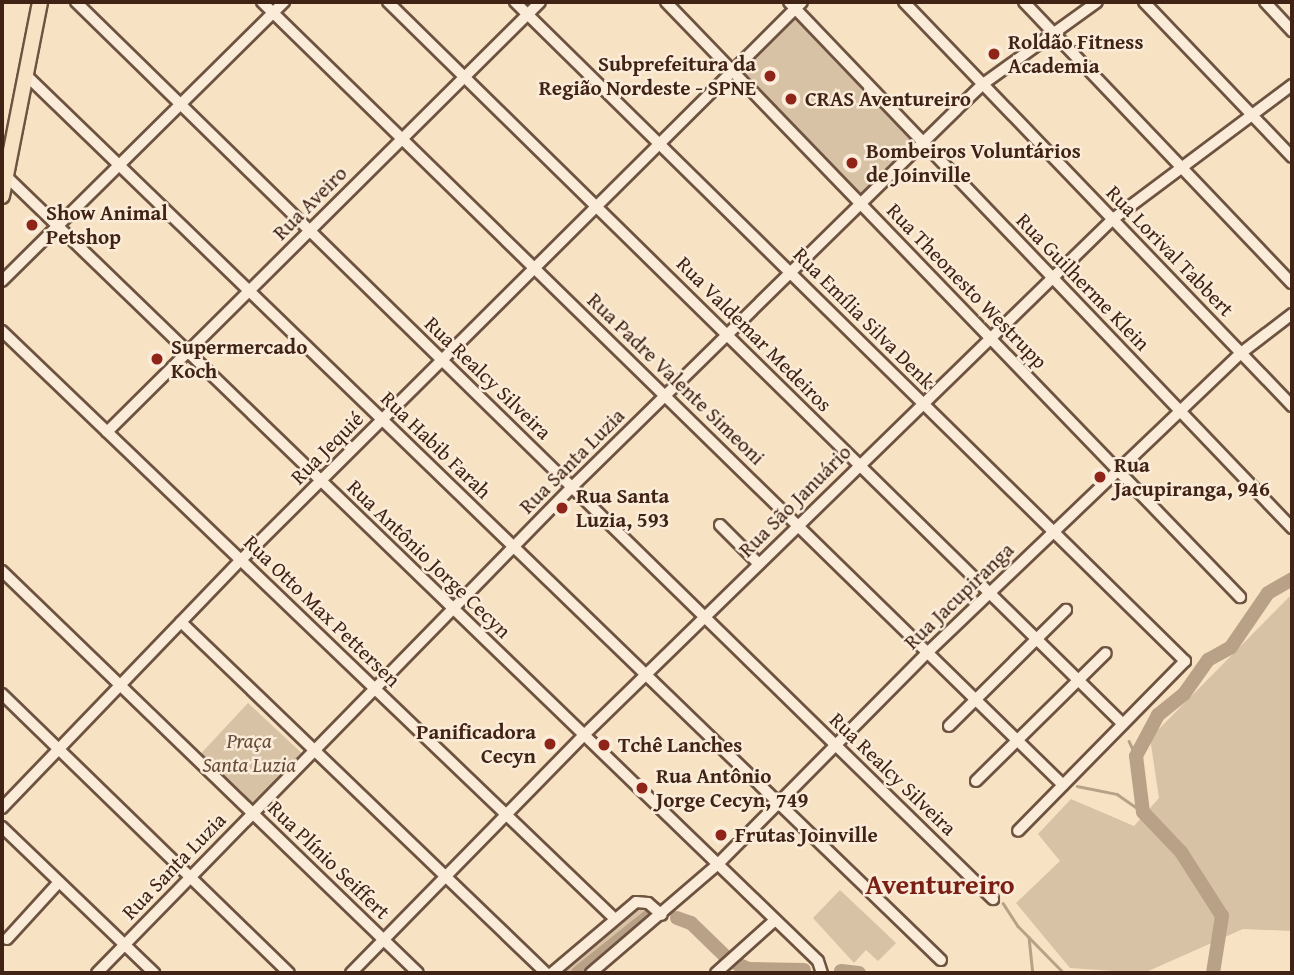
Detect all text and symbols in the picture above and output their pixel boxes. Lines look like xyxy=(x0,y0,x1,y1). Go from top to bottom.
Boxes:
place label: Roldão Fitness Academia xyxy=(1008,29,1143,79)
marker: Roldão Fitness Academia xyxy=(986,46,1002,62)
place label: Subprefeitura da Região Nordeste - SPNE xyxy=(539,51,756,101)
marker: Subprefeitura da Região Nordeste - SPNE xyxy=(762,68,778,84)
place label: CRAS Aventureiro xyxy=(805,86,971,112)
marker: CRAS Aventureiro xyxy=(783,91,799,107)
place label: Bombeiros Voluntários de Joinville xyxy=(866,138,1081,188)
marker: Bombeiros Voluntários de Joinville xyxy=(844,155,860,171)
street label: Rua Aveiro xyxy=(268,161,352,245)
street label: Rua Lorival Tabbert xyxy=(1101,180,1239,322)
street label: Rua Theonesto Westrupp xyxy=(881,198,1053,374)
place label: Show Animal Petshop xyxy=(46,200,168,250)
street label: Rua Guilherme Klein xyxy=(1011,208,1155,356)
marker: Show Animal Petshop xyxy=(24,217,40,233)
street label: Rua Emília Silva Denk xyxy=(788,242,940,394)
street label: Rua Valdemar Medeiros xyxy=(671,251,837,417)
street label: Rua Padre Valente Simeoni xyxy=(582,288,770,470)
street label: Rua Realcy Silveira xyxy=(419,311,557,445)
place label: Supermercado Koch xyxy=(171,334,307,384)
marker: Supermercado Koch xyxy=(149,351,165,367)
street label: Rua Habib Farah xyxy=(376,386,496,504)
street label: Rua Santa Luzia xyxy=(514,403,630,519)
street label: Rua Jequié xyxy=(285,406,369,490)
street label: Rua São Januário xyxy=(734,440,856,562)
place label: Rua Jacupiranga, 946 xyxy=(1114,452,1270,502)
marker: Rua Jacupiranga, 946 xyxy=(1092,469,1108,485)
street label: Rua Antônio Jorge Cecyn xyxy=(342,474,516,644)
place label: Rua Santa Luzia, 593 xyxy=(576,483,669,533)
marker: Rua Santa Luzia, 593 xyxy=(554,500,570,516)
street label: Rua Otto Max Pettersen xyxy=(238,530,406,692)
street label: Rua Jacupiranga xyxy=(899,537,1019,655)
street label: Rua Realcy Silveira xyxy=(824,707,962,841)
place label: Panificadora Cecyn xyxy=(416,719,536,769)
park label: Praça Santa Luzia xyxy=(202,728,296,778)
place label: Tchê Lanches xyxy=(618,732,742,758)
marker: Panificadora Cecyn xyxy=(542,736,558,752)
marker: Tchê Lanches xyxy=(596,737,612,753)
place label: Rua Antônio Jorge Cecyn, 749 xyxy=(656,763,808,813)
marker: Rua Antônio Jorge Cecyn, 749 xyxy=(634,780,650,796)
street label: Rua Plínio Seiffert xyxy=(263,796,395,924)
street label: Rua Santa Luzia xyxy=(117,807,231,925)
place label: Frutas Joinville xyxy=(735,822,878,848)
marker: Frutas Joinville xyxy=(713,827,729,843)
district label: Aventureiro xyxy=(865,867,1015,901)

